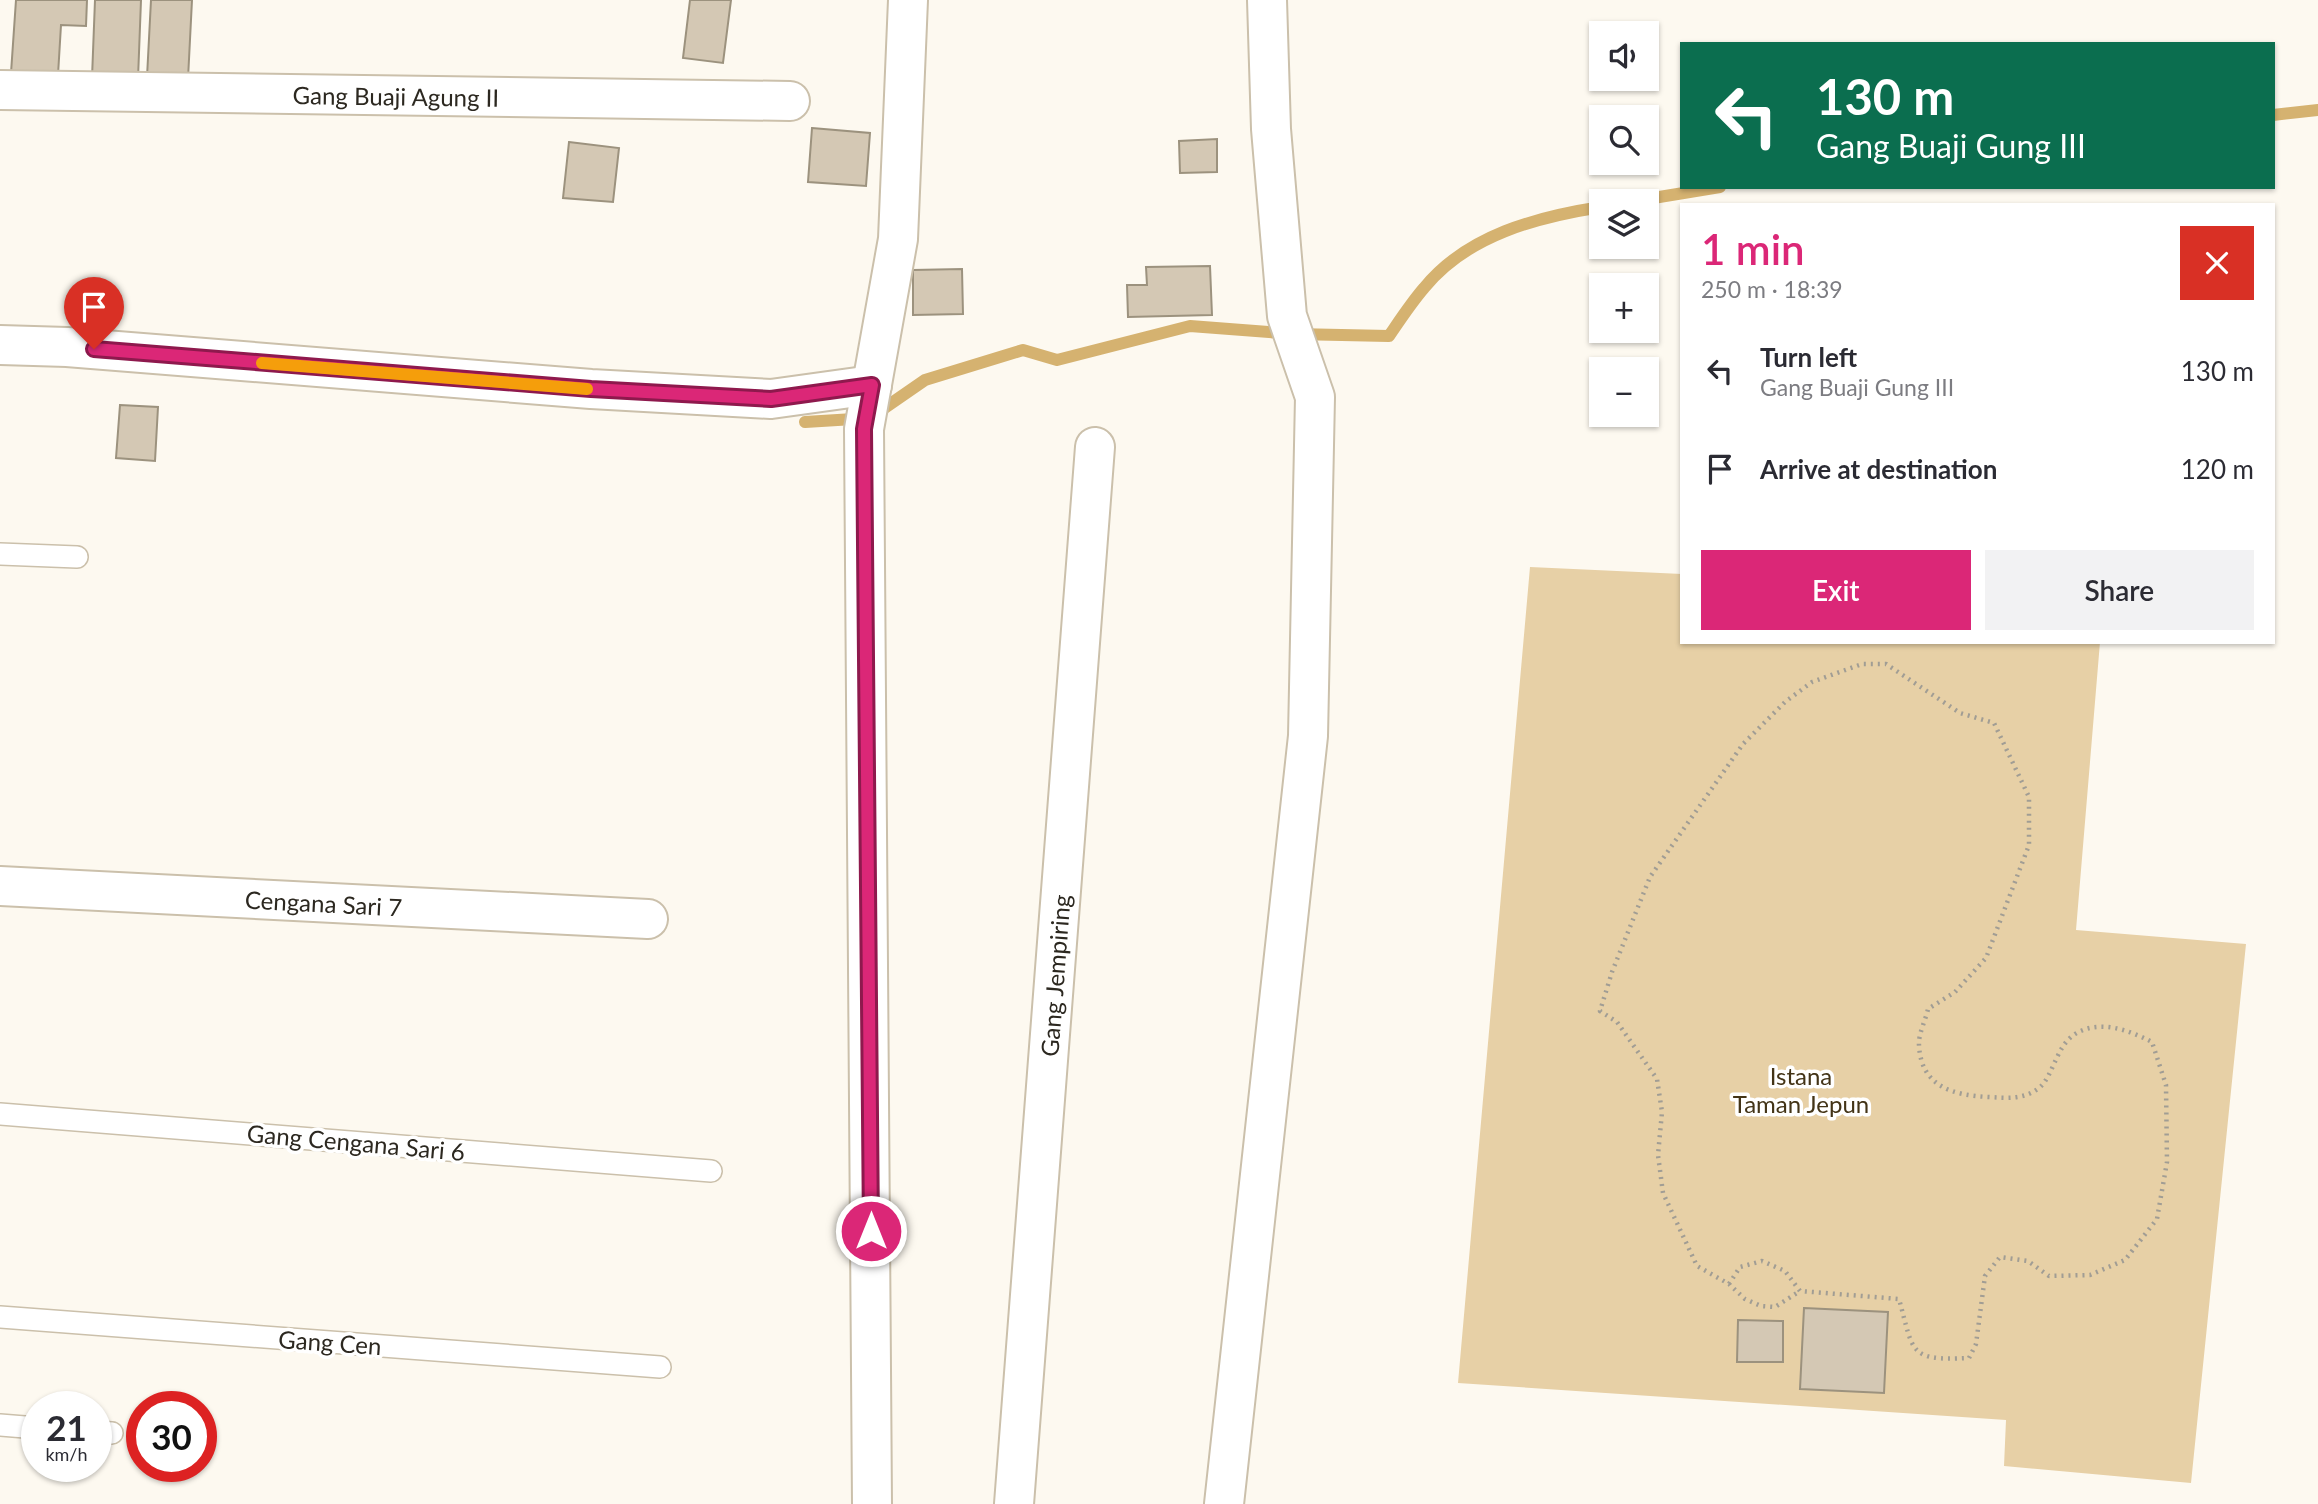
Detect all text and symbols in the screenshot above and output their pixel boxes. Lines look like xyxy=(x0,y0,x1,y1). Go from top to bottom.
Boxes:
map controls xyxy=(1589,21,1659,427)
button: sound xyxy=(1589,21,1659,91)
text: 130 m xyxy=(1816,67,1954,125)
icon: left xyxy=(1701,70,1792,161)
street label: Gang Buaji Agung II xyxy=(292,80,499,111)
button: search xyxy=(1589,105,1659,175)
text: Gang Buaji Gung III xyxy=(1816,126,2086,165)
button: layers xyxy=(1589,189,1659,259)
text: 1 min xyxy=(1701,224,1805,274)
button: close xyxy=(2180,226,2254,300)
button: + xyxy=(1589,273,1659,343)
text: 250 m · 18:39 xyxy=(1701,275,1843,303)
pin xyxy=(64,277,124,349)
icon: arrive xyxy=(75,288,113,326)
text: Turn left xyxy=(1760,341,1857,373)
icon: left xyxy=(1701,352,1739,390)
text: 130 m xyxy=(2181,355,2254,387)
button: − xyxy=(1589,357,1659,427)
text: Gang Buaji Gung III xyxy=(1760,373,1954,401)
icon: arrive xyxy=(1701,450,1739,488)
text: Arrive at destination xyxy=(1760,453,1997,485)
text: 120 m xyxy=(2181,453,2254,485)
button: Exit xyxy=(1701,550,1971,630)
button: Share xyxy=(1985,550,2254,630)
street label: Cengana Sari 7 xyxy=(244,884,403,921)
street label: Gang Jempiring xyxy=(1034,893,1075,1058)
park label: Istana Taman Jepun xyxy=(1733,1061,1869,1118)
street label: Gang Cengana Sari 6 xyxy=(246,1118,466,1166)
position arrow xyxy=(834,1194,908,1268)
street label: Gang Cen xyxy=(277,1324,383,1360)
speed limit sign: 30 xyxy=(126,1391,217,1482)
text: 21 xyxy=(46,1406,87,1448)
text: km/h xyxy=(45,1443,88,1465)

